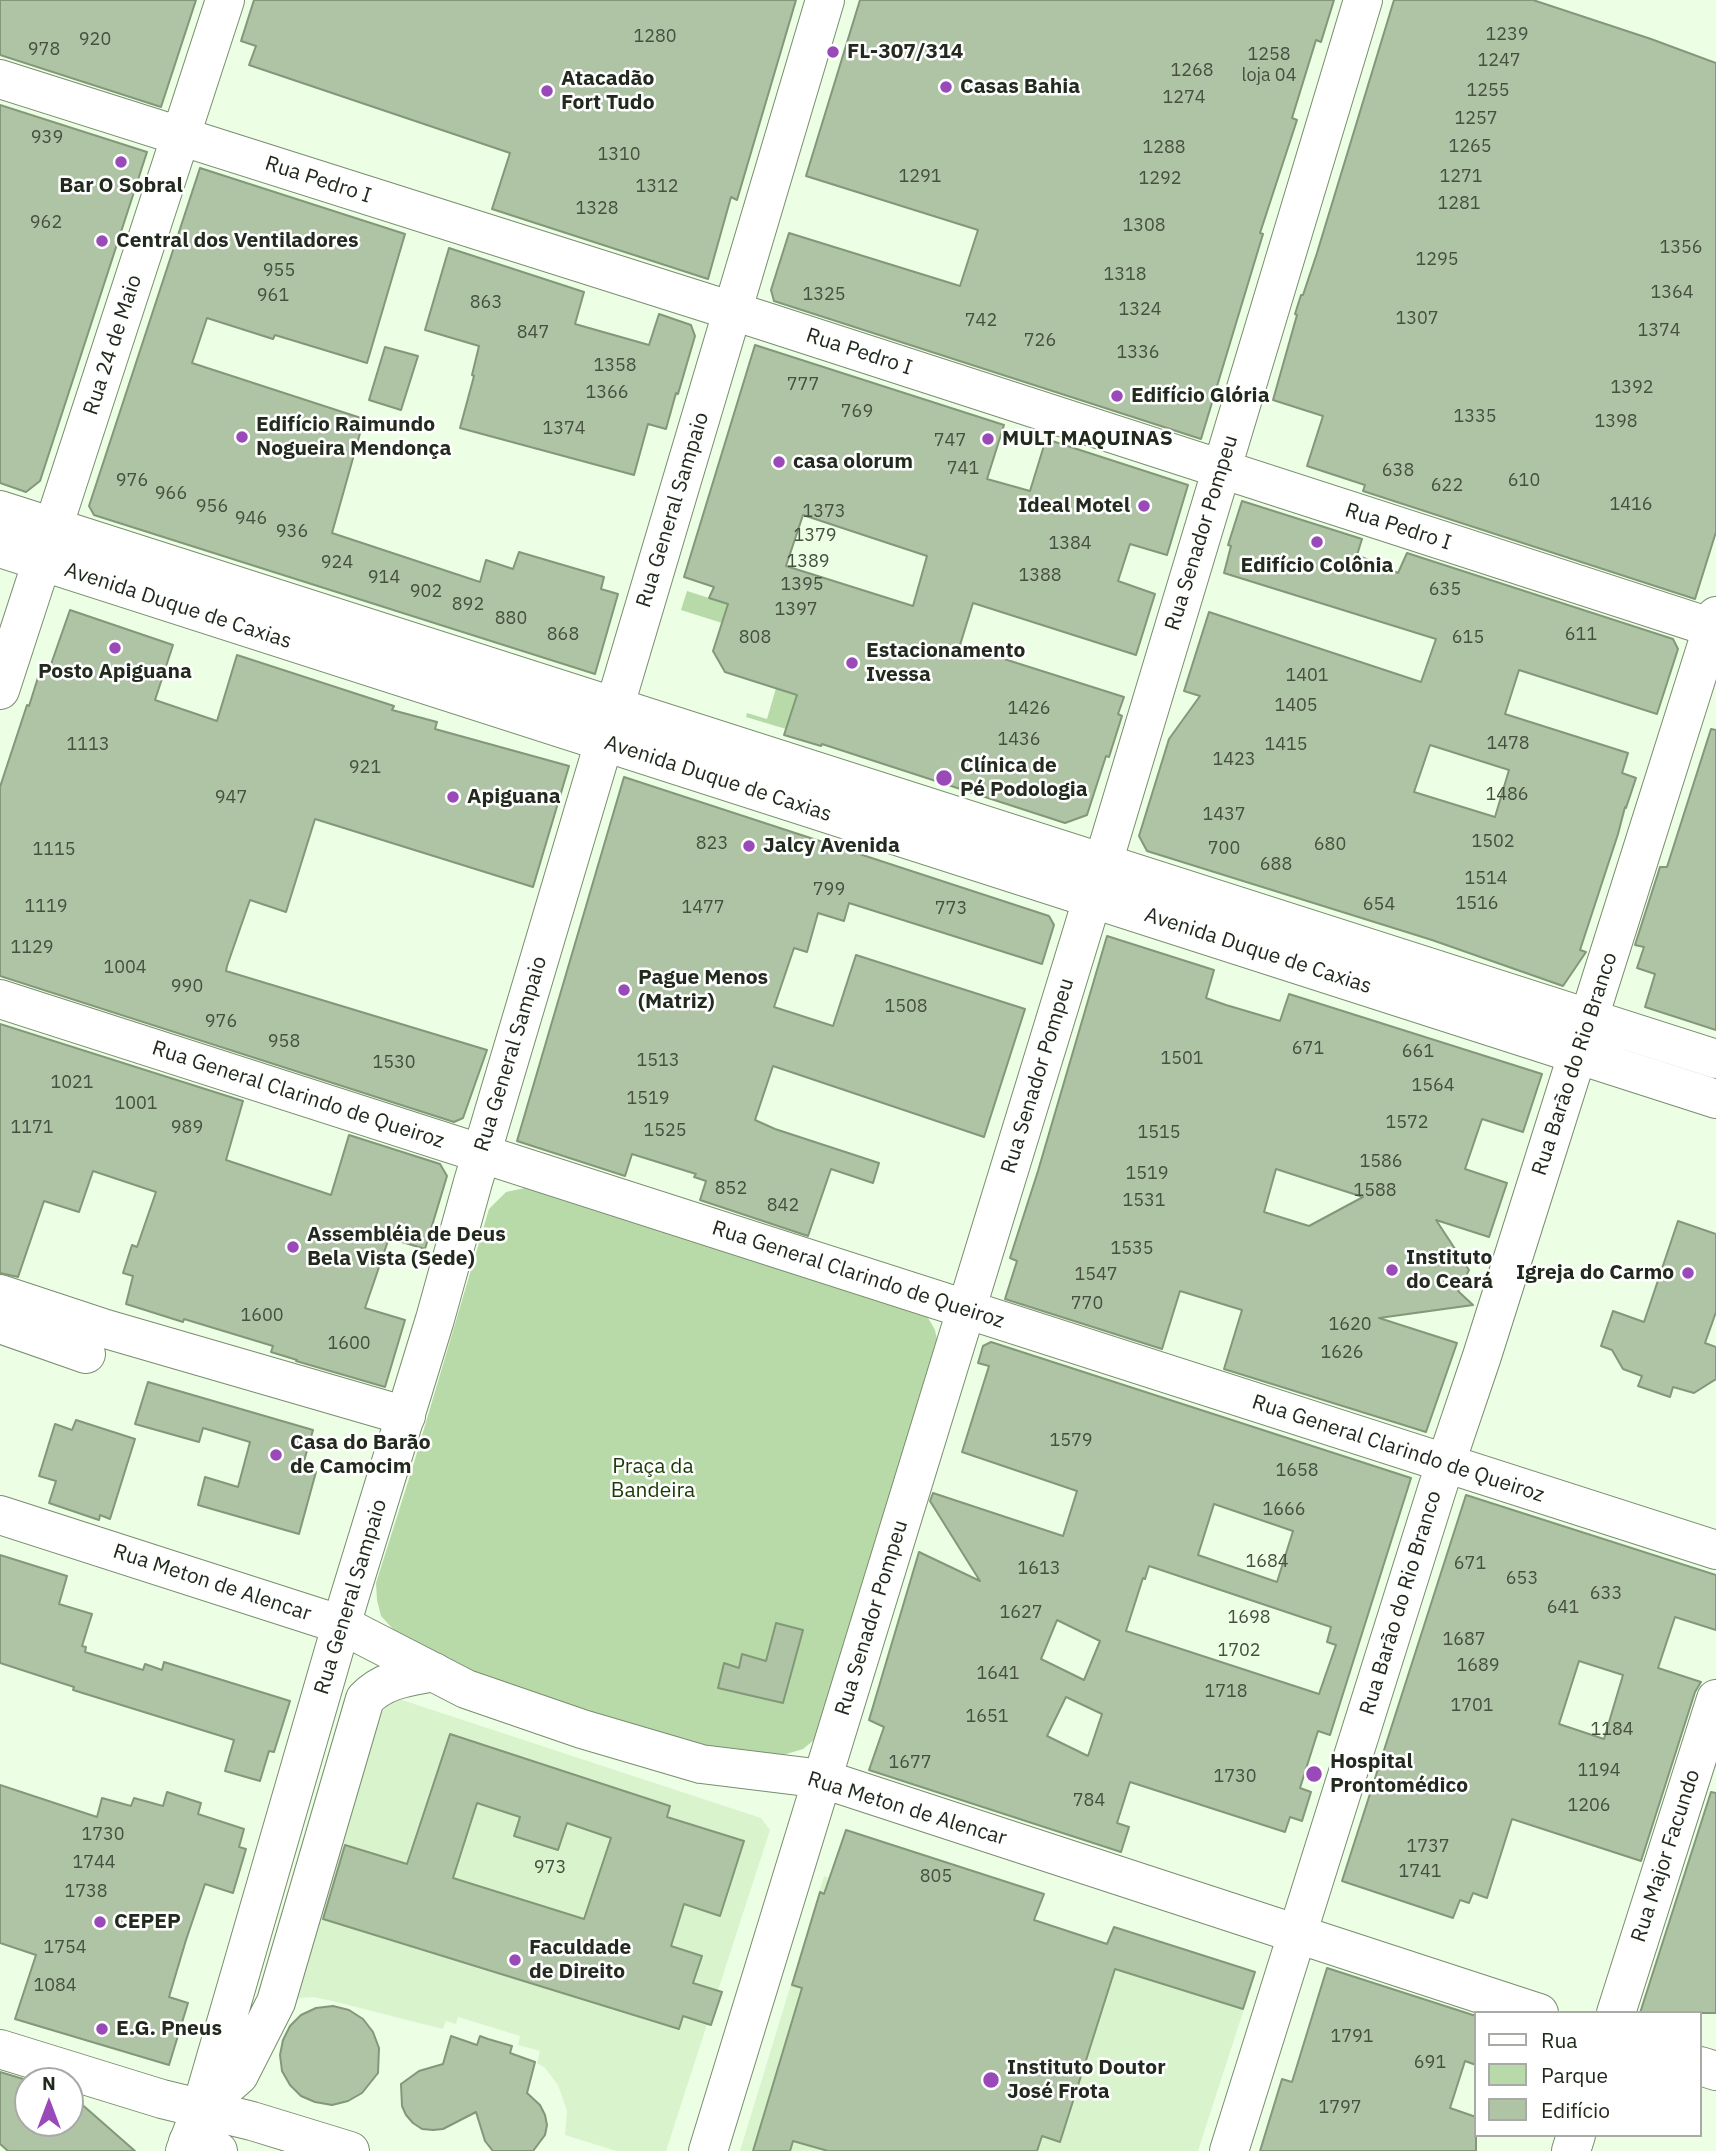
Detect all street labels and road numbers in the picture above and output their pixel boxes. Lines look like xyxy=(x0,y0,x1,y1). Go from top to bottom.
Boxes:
street label: Rua Pedro I xyxy=(262,151,374,209)
street label: Rua 24 de Maio xyxy=(79,272,147,418)
street label: Rua Pedro I xyxy=(803,323,915,381)
street label: Rua General Sampaio xyxy=(631,409,715,611)
street label: Rua Senador Pompeu xyxy=(1160,432,1244,634)
street label: Rua Pedro I xyxy=(1342,498,1454,556)
street label: Avenida Duque de Caxias xyxy=(61,557,295,655)
street label: Avenida Duque de Caxias xyxy=(601,730,835,828)
street label: Avenida Duque de Caxias xyxy=(1141,902,1375,1000)
street label: Rua Barão do Rio Branco xyxy=(1527,949,1623,1179)
street label: Rua General Sampaio xyxy=(469,953,553,1155)
street label: Rua Senador Pompeu xyxy=(996,975,1080,1177)
street label: Rua General Clarindo de Queiroz xyxy=(149,1036,447,1154)
street label: Rua General Clarindo de Queiroz xyxy=(709,1216,1007,1334)
street label: Rua General Clarindo de Queiroz xyxy=(1249,1390,1547,1508)
street label: Rua Barão do Rio Branco xyxy=(1355,1488,1447,1718)
street label: Rua General Sampaio xyxy=(309,1496,393,1698)
street label: Rua Senador Pompeu xyxy=(830,1517,914,1719)
street label: Rua Meton de Alencar xyxy=(110,1539,314,1627)
street label: Rua Meton de Alencar xyxy=(804,1767,1010,1851)
street label: Rua Major Facundo xyxy=(1626,1767,1706,1945)

